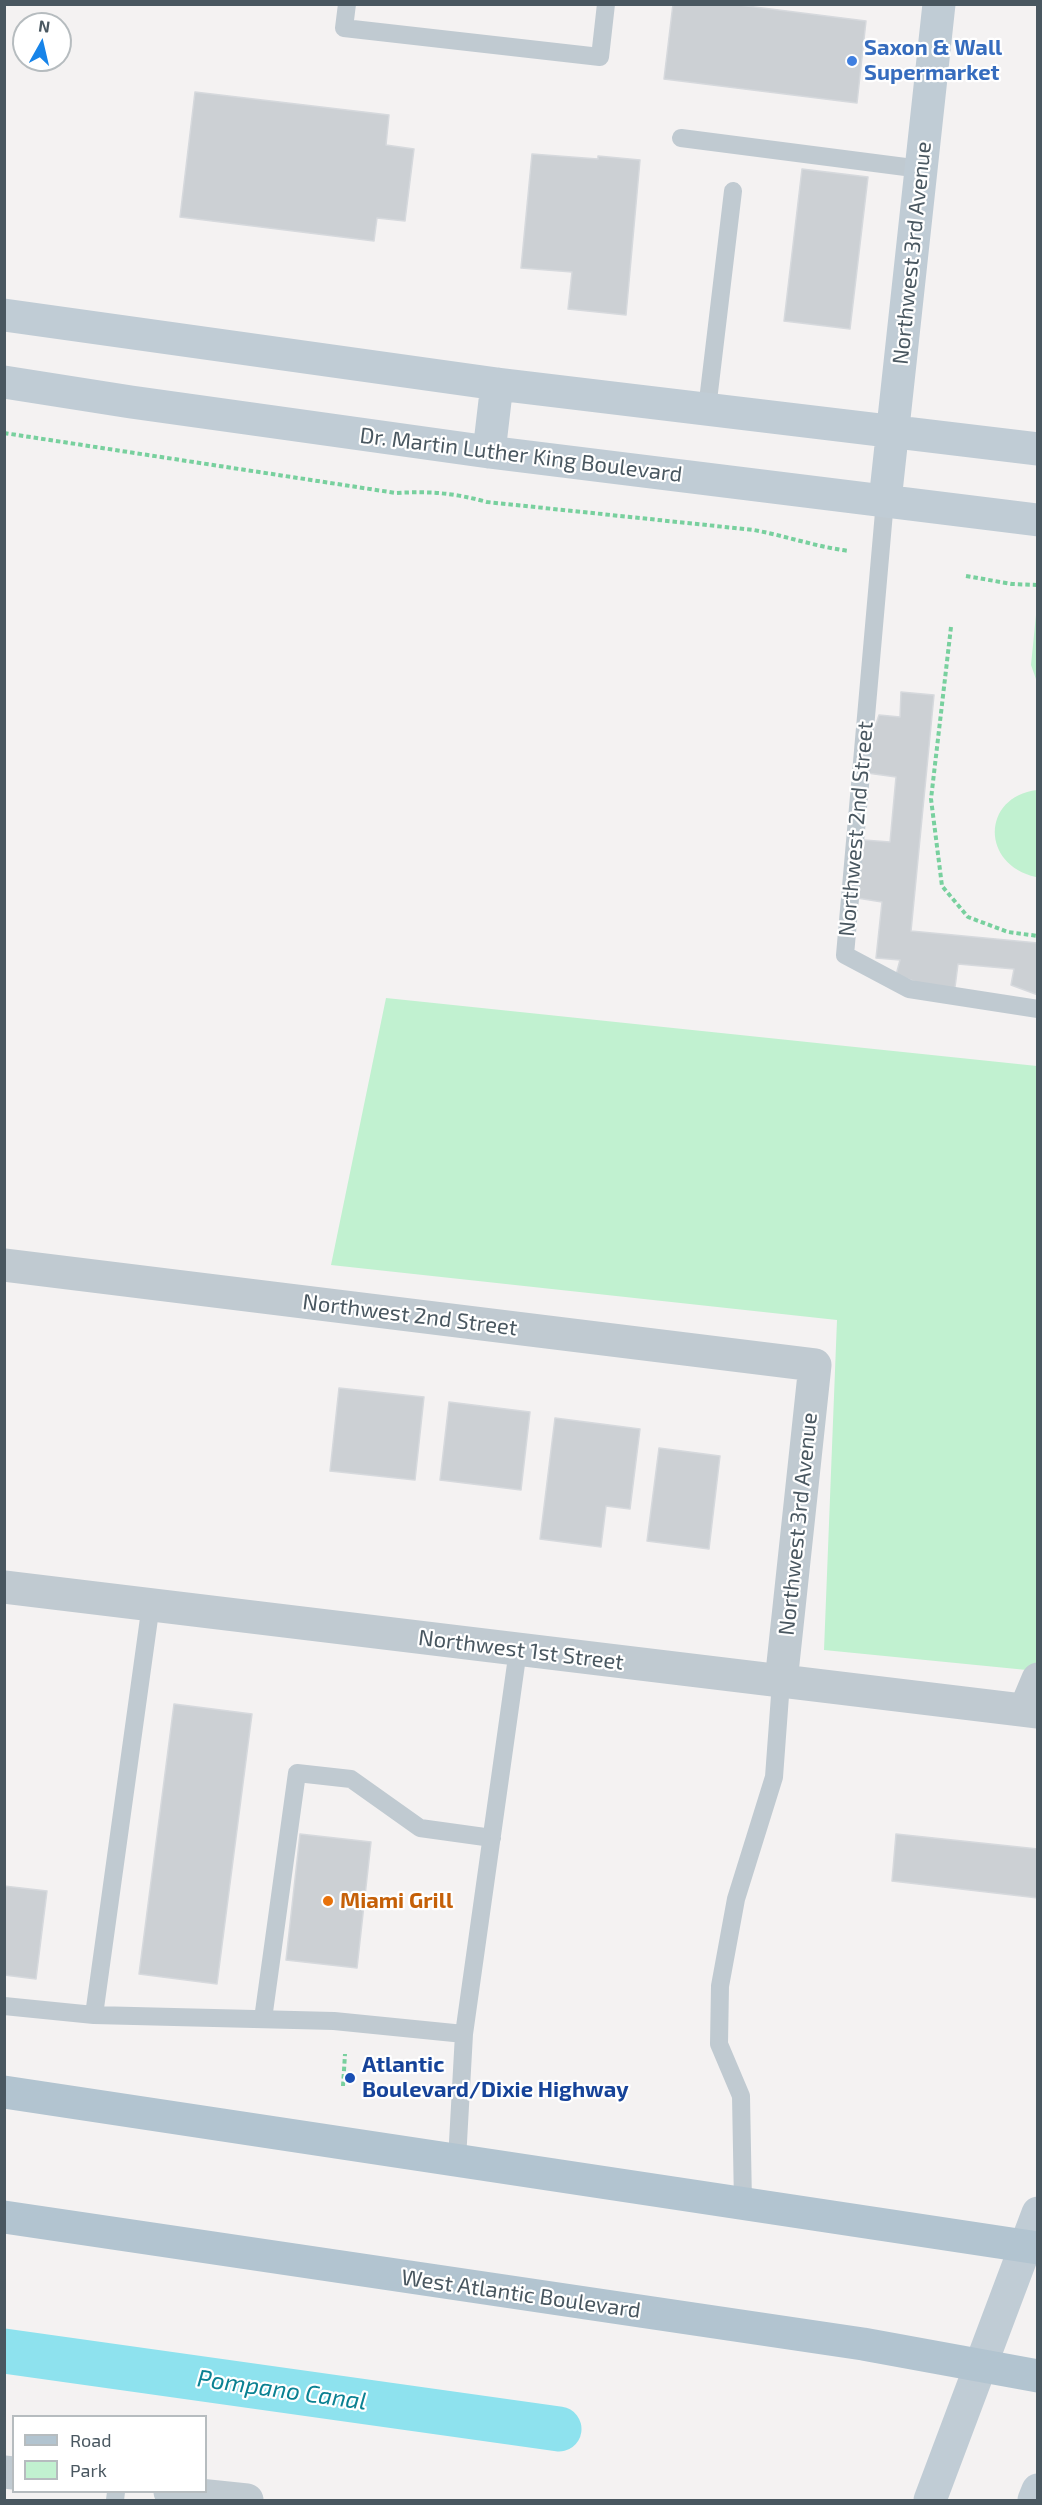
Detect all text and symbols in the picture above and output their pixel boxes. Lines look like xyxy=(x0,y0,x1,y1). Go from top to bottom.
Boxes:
north arrow xyxy=(12,12,72,72)
text: N xyxy=(37,15,51,36)
place label: Saxon & Wall Supermarket xyxy=(864,35,1002,86)
marker: Saxon & Wall Supermarket xyxy=(845,54,859,68)
street label: Northwest 3rd Avenue xyxy=(887,140,937,366)
street label: Dr. Martin Luther King Boulevard xyxy=(358,422,684,488)
street label: Northwest 2nd Street xyxy=(833,720,879,938)
street label: Northwest 2nd Street xyxy=(301,1289,519,1341)
street label: Northwest 3rd Avenue xyxy=(773,1411,823,1637)
street label: Northwest 1st Street xyxy=(417,1624,625,1676)
place label: Miami Grill xyxy=(340,1888,453,1914)
marker: Miami Grill xyxy=(321,1894,335,1908)
place label: Atlantic Boulevard/Dixie Highway xyxy=(362,2052,629,2104)
marker: Atlantic Boulevard/Dixie Highway xyxy=(343,2071,357,2085)
street label: West Atlantic Boulevard xyxy=(400,2264,642,2324)
water label: Pompano Canal xyxy=(195,2364,369,2416)
legend xyxy=(12,2415,207,2493)
text: Road xyxy=(70,2429,111,2451)
text: Park xyxy=(70,2459,107,2481)

